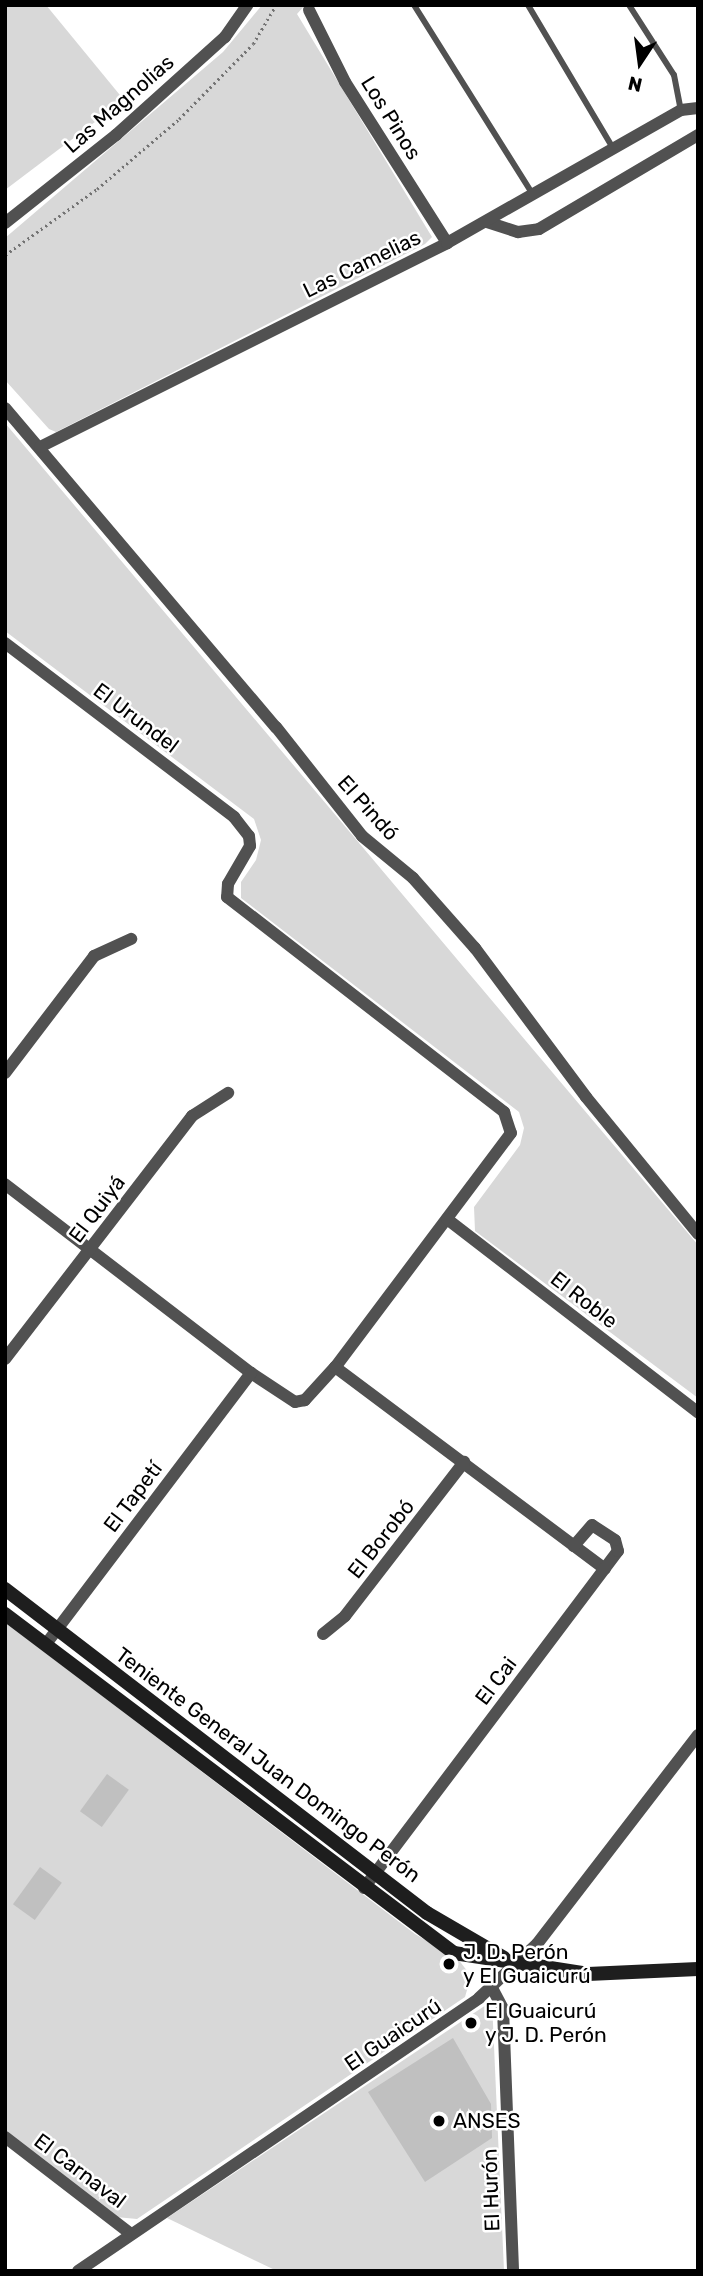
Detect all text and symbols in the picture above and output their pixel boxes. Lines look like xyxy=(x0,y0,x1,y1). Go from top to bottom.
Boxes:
north arrow xyxy=(605,28,675,98)
street label: Las Magnolias xyxy=(59,49,179,159)
text: N xyxy=(626,71,644,97)
street label: Los Pinos xyxy=(356,72,426,164)
street label: Las Camelias xyxy=(299,225,425,303)
street label: El Urundel xyxy=(88,678,184,758)
street label: El Pindó xyxy=(332,770,404,846)
street label: El Quiyá xyxy=(64,1170,130,1248)
street label: El Roble xyxy=(546,1266,622,1334)
street label: El Tapetí xyxy=(98,1457,168,1537)
street label: El Borobó xyxy=(342,1494,420,1584)
street label: Teniente General Juan Domingo Perón xyxy=(111,1642,425,1888)
street label: El Cai xyxy=(470,1652,522,1710)
place label: J. D. Perón y El Guaicurú xyxy=(463,1939,591,1989)
marker: J. D. Perón y El Guaicurú xyxy=(441,1956,457,1972)
street label: El Guaicurú xyxy=(340,1993,446,2077)
place label: El Guaicurú y J. D. Perón xyxy=(485,1998,607,2048)
marker: El Guaicurú y J. D. Perón xyxy=(463,2015,479,2031)
place label: ANSES xyxy=(453,2108,521,2134)
marker: ANSES xyxy=(431,2113,447,2129)
street label: El Carnaval xyxy=(29,2128,131,2214)
street label: El Hurón xyxy=(477,2148,505,2232)

